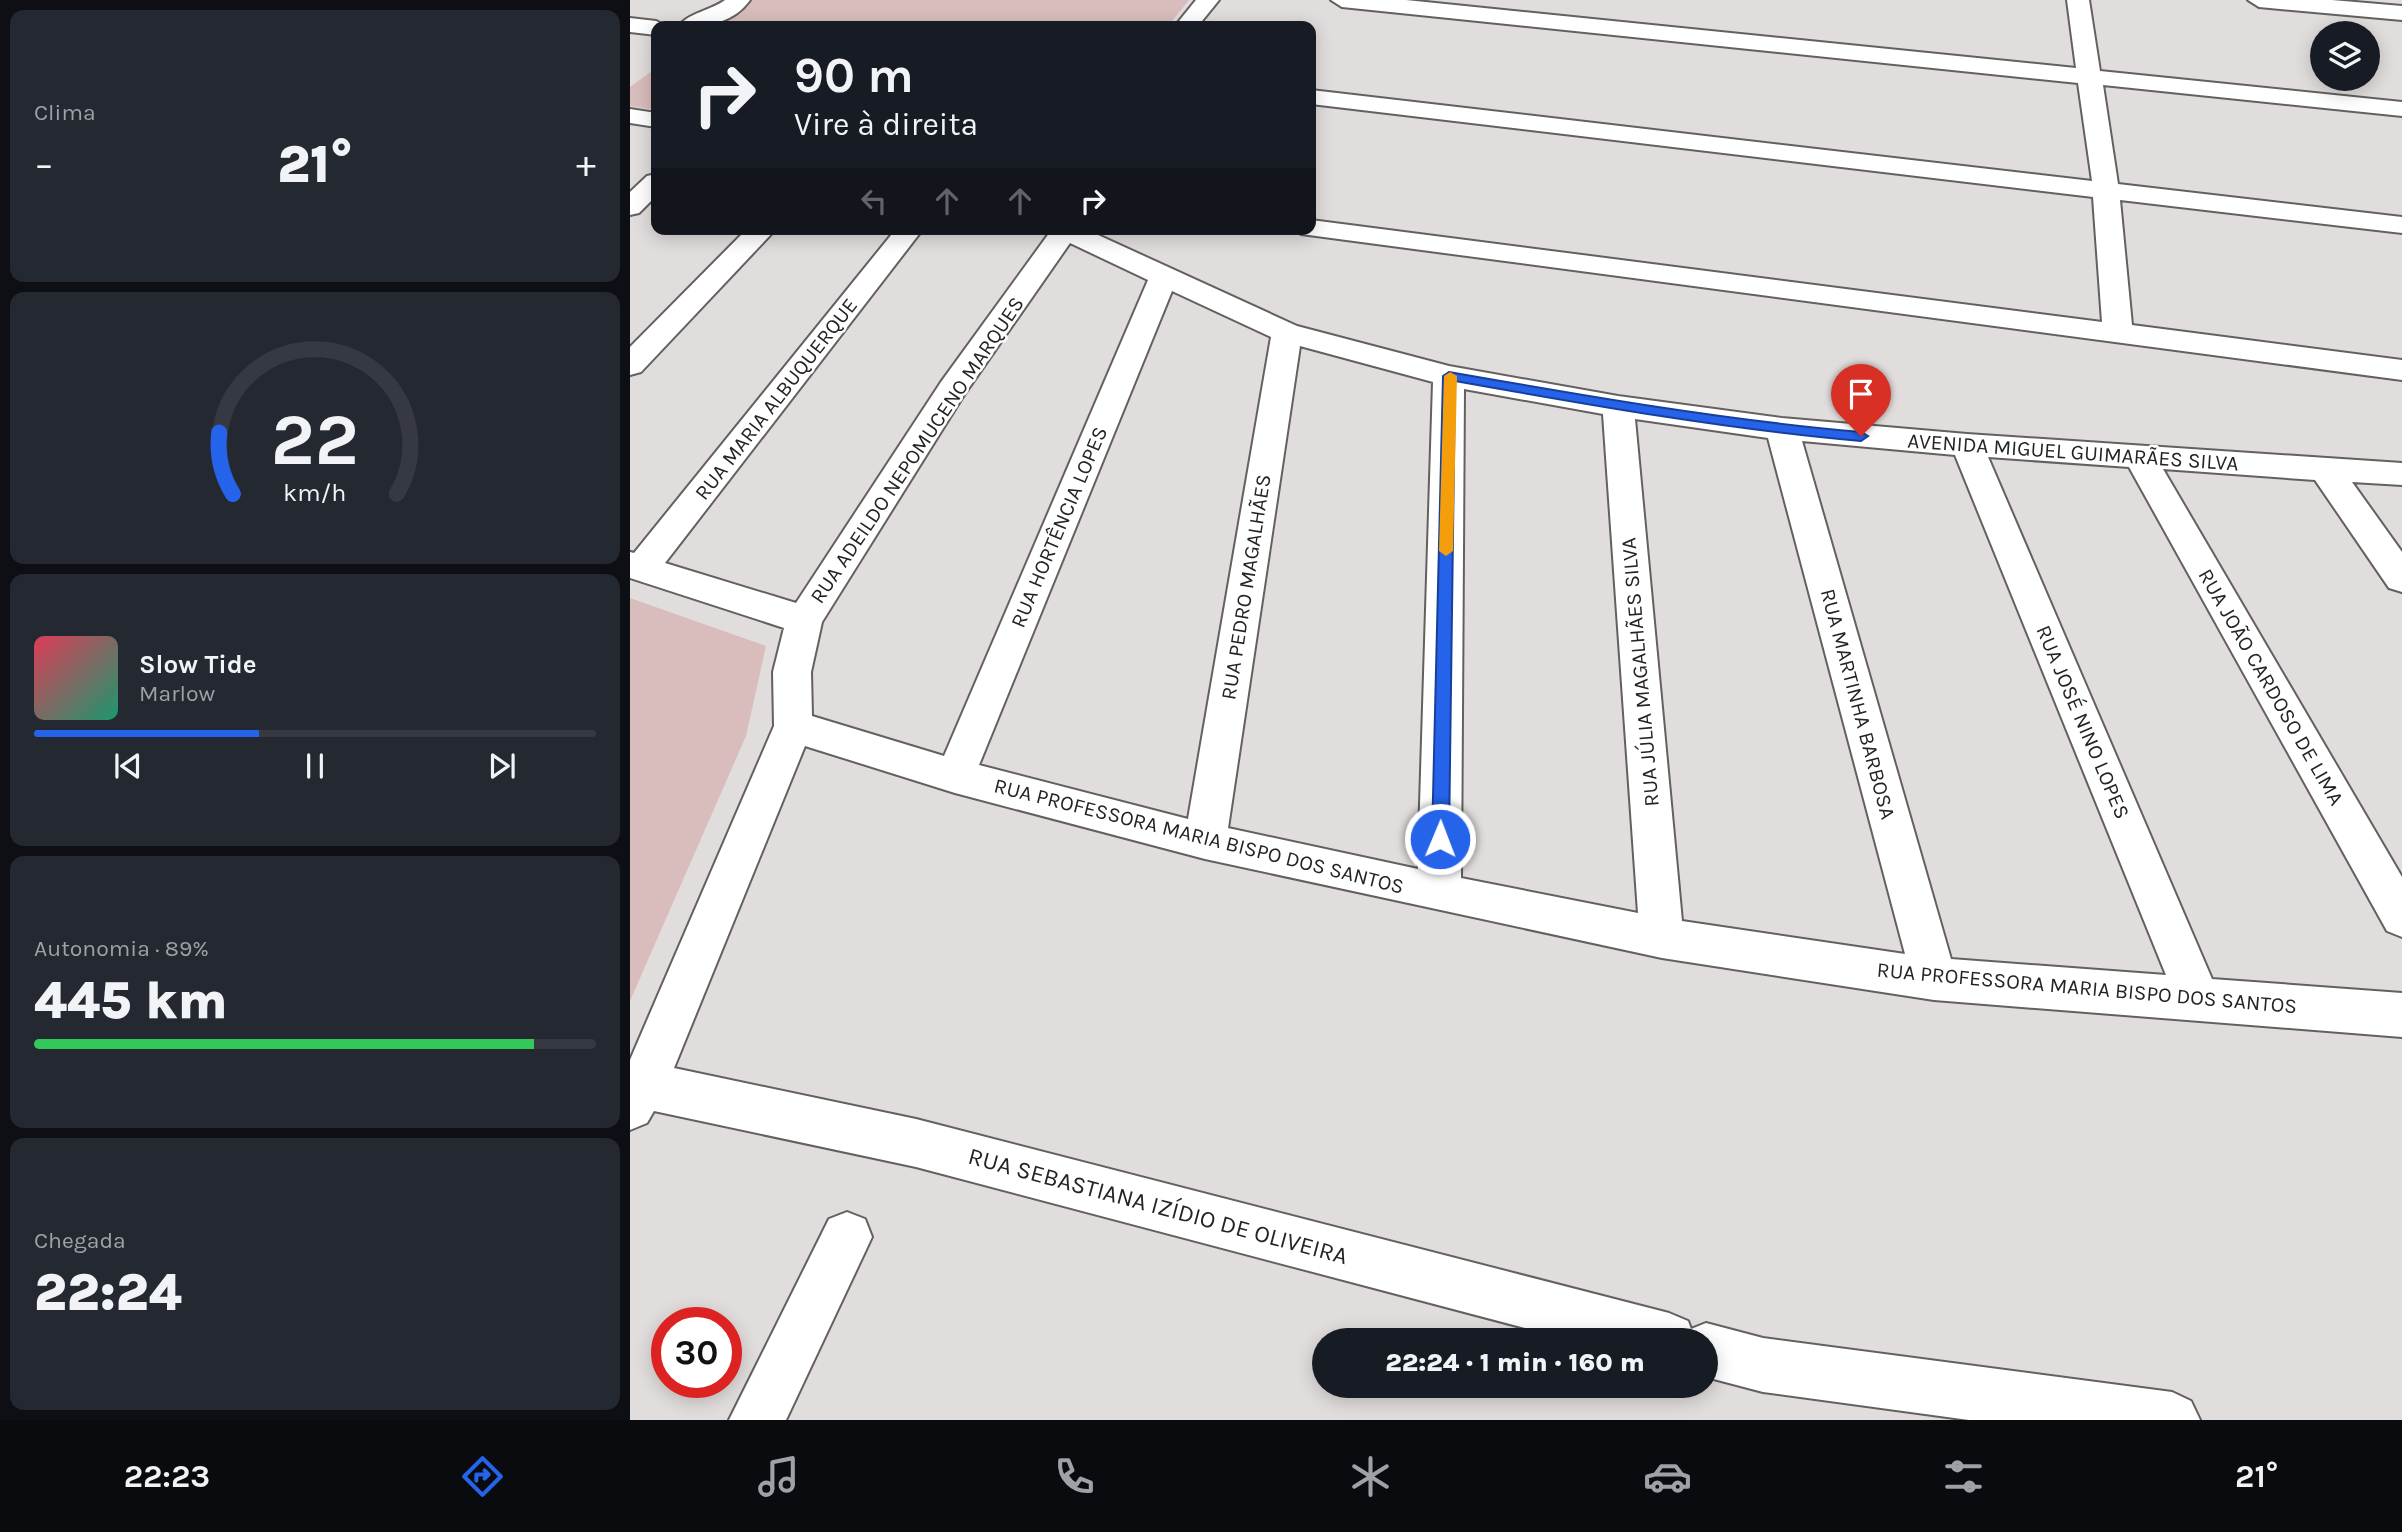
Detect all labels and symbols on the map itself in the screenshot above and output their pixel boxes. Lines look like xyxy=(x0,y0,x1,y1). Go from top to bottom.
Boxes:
street label: RUA ADEILDO NEPOMUCENO MARQUES xyxy=(805,292,1029,608)
street label: RUA MARIA ALBUQUERQUE xyxy=(690,293,862,505)
pin xyxy=(1831,364,1891,436)
street label: RUA HORTÊNCIA LOPES xyxy=(1006,423,1112,631)
street label: AVENIDA MIGUEL GUIMARÃES SILVA xyxy=(1907,428,2239,476)
street label: RUA PEDRO MAGALHÃES xyxy=(1216,472,1276,702)
street label: RUA JÚLIA MAGALHÃES SILVA xyxy=(1616,536,1664,808)
street label: RUA JOÃO CARDOSO DE LIMA xyxy=(2193,565,2349,809)
street label: RUA MARTINHA BARBOSA xyxy=(1816,586,1900,822)
street label: RUA JOSÉ NINO LOPES xyxy=(2031,622,2135,822)
street label: RUA PROFESSORA MARIA BISPO DOS SANTOS xyxy=(991,773,1407,899)
position arrow xyxy=(1403,802,1477,876)
street label: RUA PROFESSORA MARIA BISPO DOS SANTOS xyxy=(1876,958,2298,1018)
street label: RUA SEBASTIANA IZÍDIO DE OLIVEIRA xyxy=(965,1141,1351,1270)
speed limit sign: 30 xyxy=(651,1307,742,1398)

